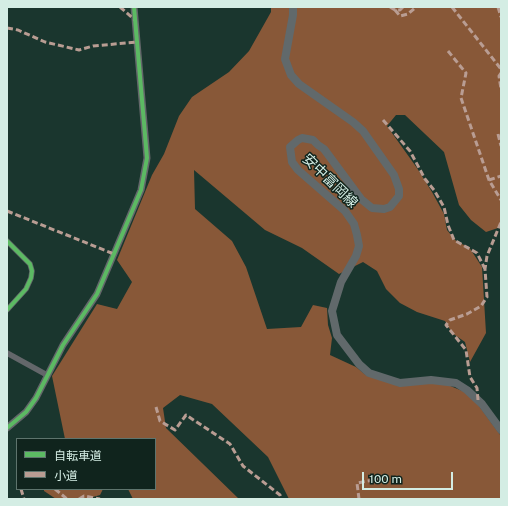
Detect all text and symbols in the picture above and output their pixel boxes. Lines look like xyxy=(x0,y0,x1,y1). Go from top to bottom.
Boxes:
street label: 安中富岡線 xyxy=(299,151,361,211)
legend xyxy=(16,438,156,490)
text: 自転車道 xyxy=(54,449,102,463)
scale bar xyxy=(364,464,455,490)
text: 小道 xyxy=(54,469,78,483)
text: 100 m xyxy=(369,472,402,486)

